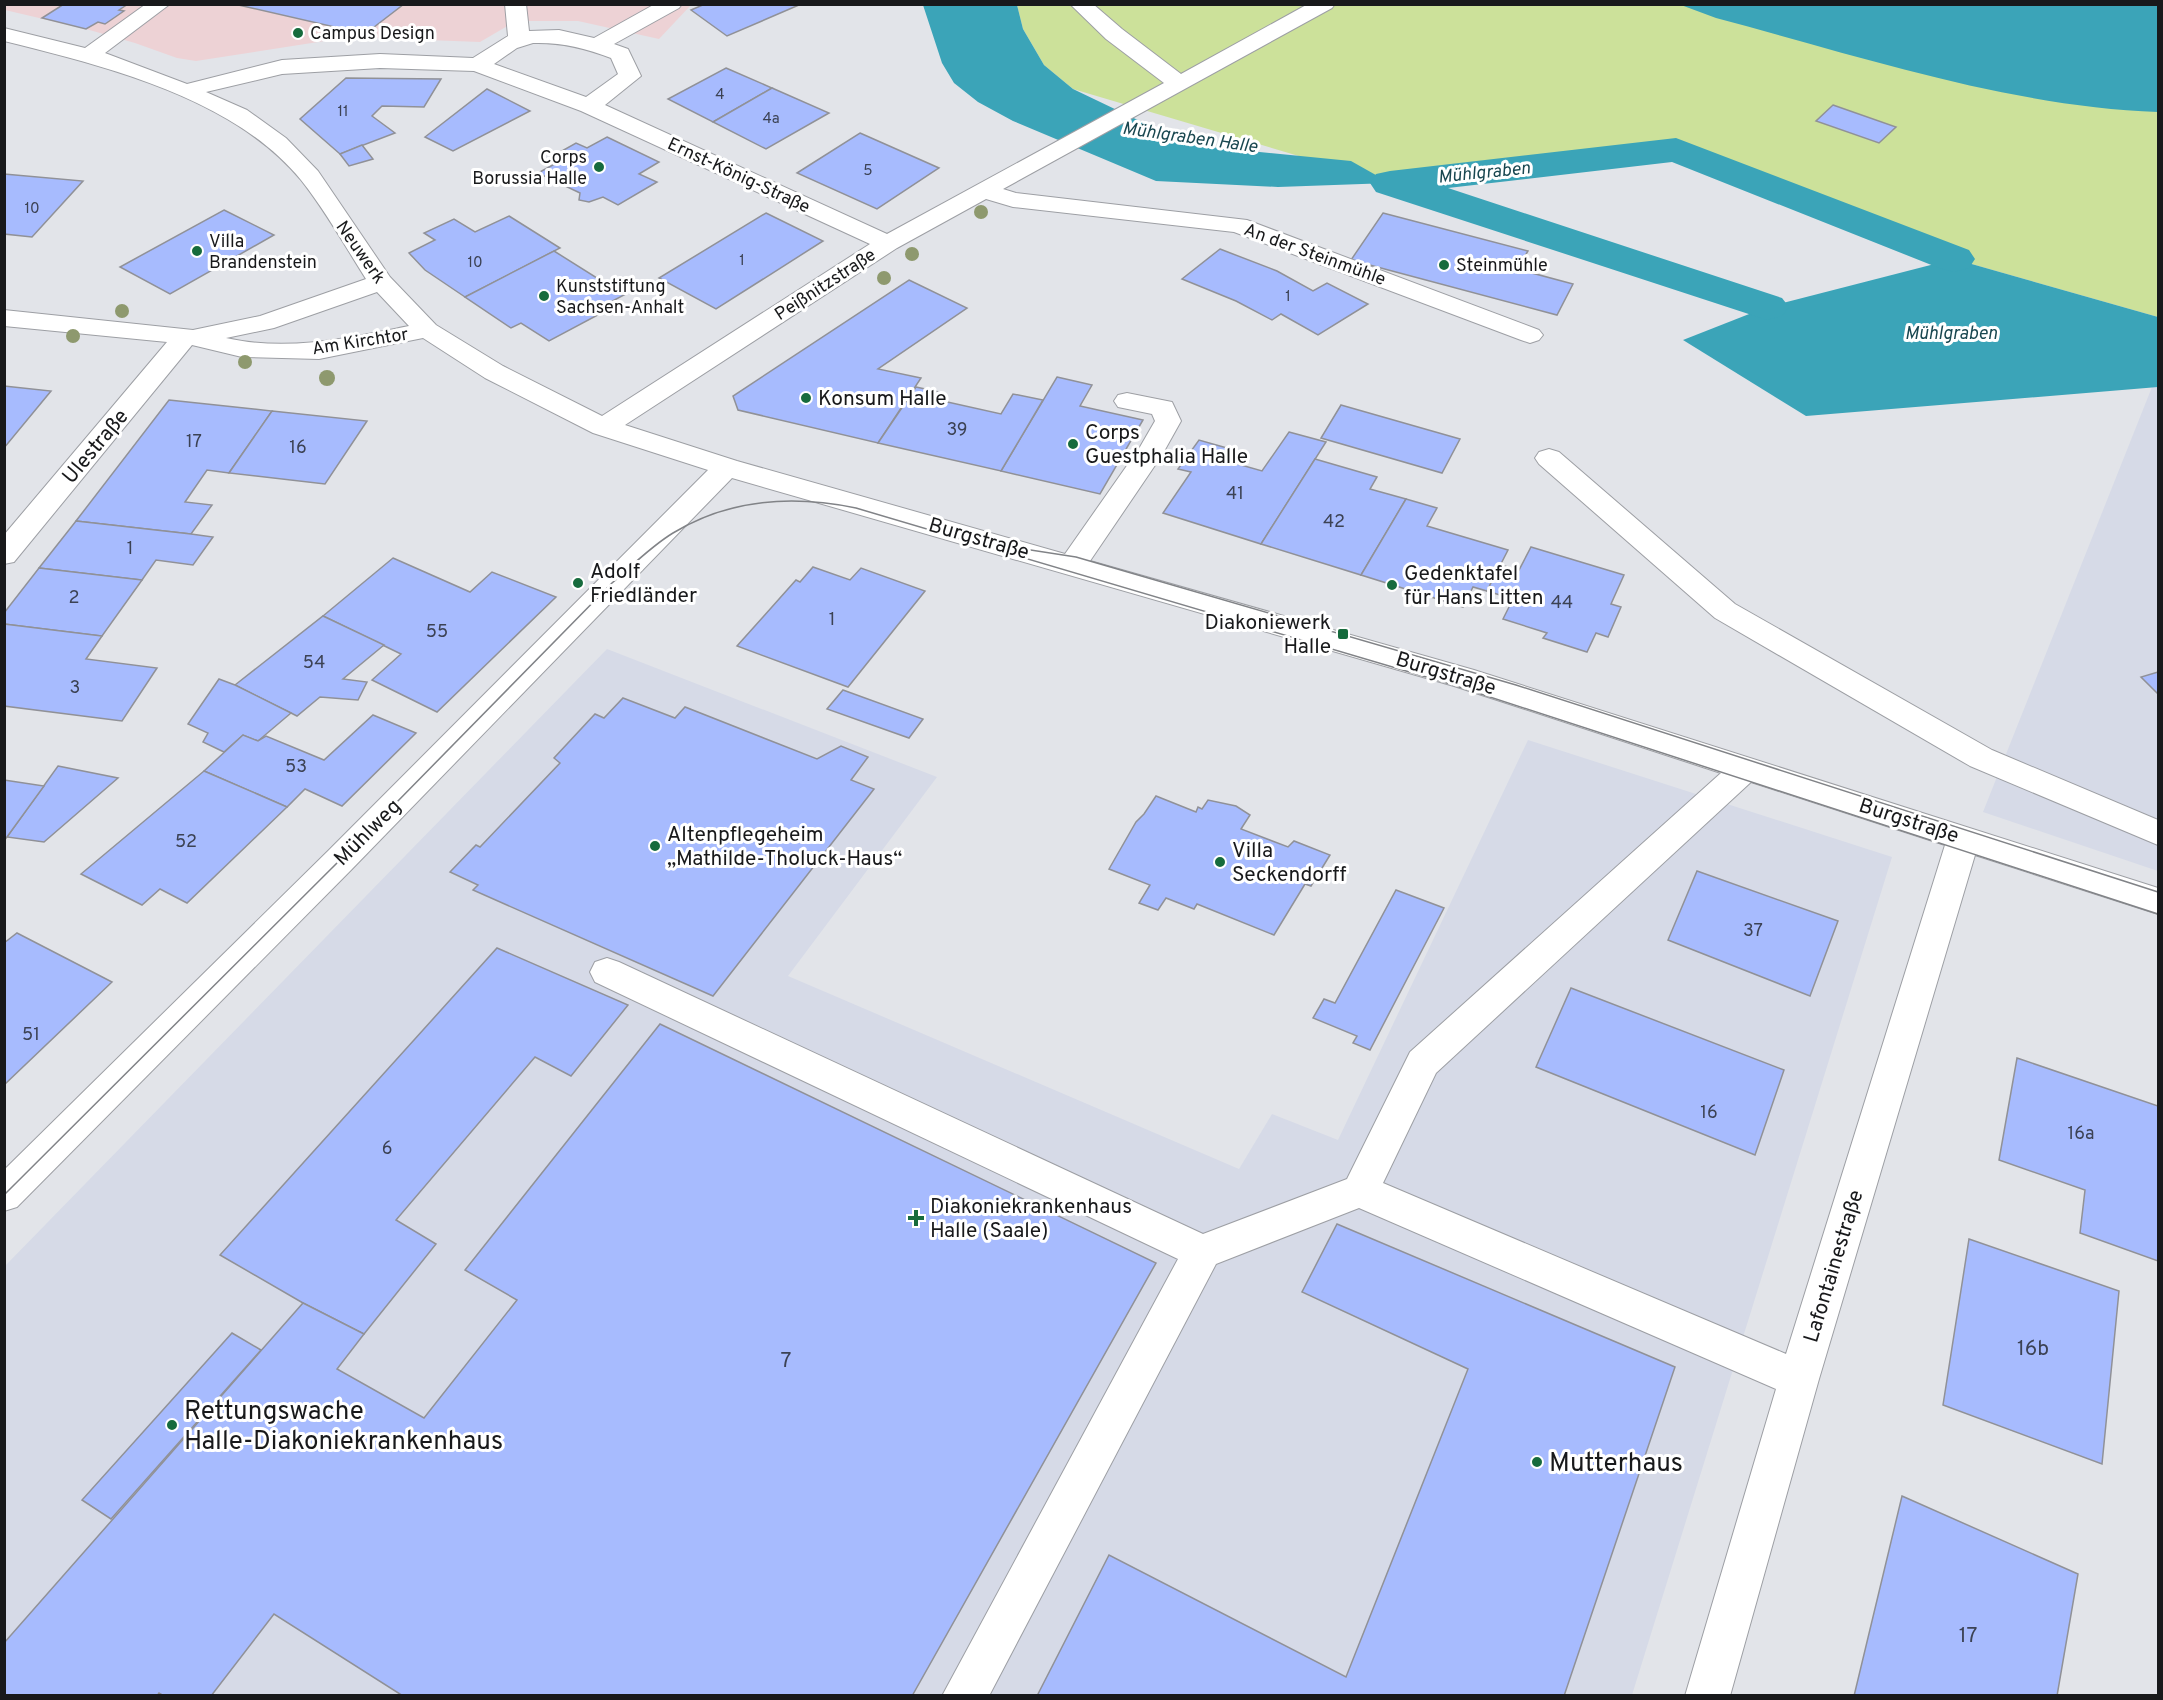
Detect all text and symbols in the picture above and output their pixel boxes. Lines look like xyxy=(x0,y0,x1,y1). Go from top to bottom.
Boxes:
place label: Campus Design xyxy=(310,23,435,46)
marker: Campus Design xyxy=(291,26,305,40)
house number: 4 xyxy=(715,86,725,105)
house number: 11 xyxy=(337,103,349,122)
house number: 4a xyxy=(762,110,780,129)
water label: Mühlgraben Halle xyxy=(1121,118,1259,159)
street label: Ernst-König-Straße xyxy=(663,133,813,219)
place label: Corps Borussia Halle xyxy=(472,147,587,191)
water label: Mühlgraben xyxy=(1437,157,1532,190)
marker: Corps Borussia Halle xyxy=(592,160,606,174)
house number: 5 xyxy=(863,162,873,181)
house number: 10 xyxy=(24,200,40,219)
street label: Neuwerk xyxy=(330,217,390,289)
street label: An der Steinmühle xyxy=(1240,219,1389,292)
place label: Villa Brandenstein xyxy=(209,231,317,275)
marker: Villa Brandenstein xyxy=(190,244,204,258)
street label: Peißnitzstraße xyxy=(771,244,881,327)
house number: 1 xyxy=(739,252,745,271)
house number: 10 xyxy=(467,254,483,273)
place label: Steinmühle xyxy=(1456,255,1548,278)
marker: Steinmühle xyxy=(1437,258,1451,272)
place label: Kunststiftung Sachsen-Anhalt xyxy=(556,276,684,320)
house number: 1 xyxy=(1285,288,1291,307)
marker: Kunststiftung Sachsen-Anhalt xyxy=(537,289,551,303)
water label: Mühlgraben xyxy=(1905,323,1998,346)
street label: Am Kirchtor xyxy=(310,324,410,361)
place label: Konsum Halle xyxy=(818,386,947,413)
marker: Konsum Halle xyxy=(799,391,813,405)
street label: Ulestraße xyxy=(57,404,135,490)
house number: 39 xyxy=(946,419,968,442)
place label: Corps Guestphalia Halle xyxy=(1085,420,1248,471)
house number: 17 xyxy=(186,431,202,454)
house number: 16 xyxy=(289,437,307,460)
marker: Corps Guestphalia Halle xyxy=(1066,437,1080,451)
house number: 41 xyxy=(1226,483,1244,506)
house number: 42 xyxy=(1323,511,1345,534)
street label: Burgstraße xyxy=(925,512,1032,567)
house number: 1 xyxy=(127,538,133,561)
place label: Adolf Friedländer xyxy=(590,559,697,610)
place label: Gedenktafel für Hans Litten xyxy=(1404,561,1544,612)
marker: Adolf Friedländer xyxy=(571,576,585,590)
marker: Gedenktafel für Hans Litten xyxy=(1385,578,1399,592)
house number: 2 xyxy=(68,587,80,610)
house number: 44 xyxy=(1551,592,1573,615)
house number: 1 xyxy=(829,609,835,632)
place label: Diakoniewerk Halle xyxy=(1204,610,1331,661)
house number: 55 xyxy=(426,621,448,644)
marker: Diakoniewerk Halle xyxy=(1336,627,1350,641)
street label: Burgstraße xyxy=(1392,646,1499,702)
house number: 54 xyxy=(303,652,325,675)
house number: 3 xyxy=(70,677,80,700)
house number: 53 xyxy=(285,756,307,779)
street label: Burgstraße xyxy=(1855,793,1962,850)
street label: Mühlweg xyxy=(329,794,407,872)
place label: Altenpflegeheim „Mathilde-Tholuck-Haus“ xyxy=(667,822,902,873)
house number: 52 xyxy=(175,831,197,854)
place label: Villa Seckendorff xyxy=(1232,838,1346,889)
marker: Altenpflegeheim „Mathilde-Tholuck-Haus“ xyxy=(648,839,662,853)
marker: Villa Seckendorff xyxy=(1213,855,1227,869)
house number: 37 xyxy=(1743,920,1763,943)
house number: 51 xyxy=(22,1024,40,1047)
house number: 16 xyxy=(1700,1102,1718,1125)
house number: 16a xyxy=(2068,1123,2094,1146)
house number: 6 xyxy=(382,1138,392,1161)
street label: Lafontainestraße xyxy=(1798,1187,1870,1346)
place label: Diakoniekrankenhaus Halle (Saale) xyxy=(930,1194,1132,1245)
marker: Diakoniekrankenhaus Halle (Saale) xyxy=(907,1209,925,1227)
house number: 16b xyxy=(2017,1336,2049,1363)
house number: 7 xyxy=(781,1348,792,1375)
place label: Rettungswache Halle-Diakoniekrankenhaus xyxy=(184,1396,503,1459)
marker: Rettungswache Halle-Diakoniekrankenhaus xyxy=(165,1418,179,1432)
place label: Mutterhaus xyxy=(1549,1448,1683,1481)
marker: Mutterhaus xyxy=(1530,1455,1544,1469)
house number: 17 xyxy=(1959,1623,1977,1650)

